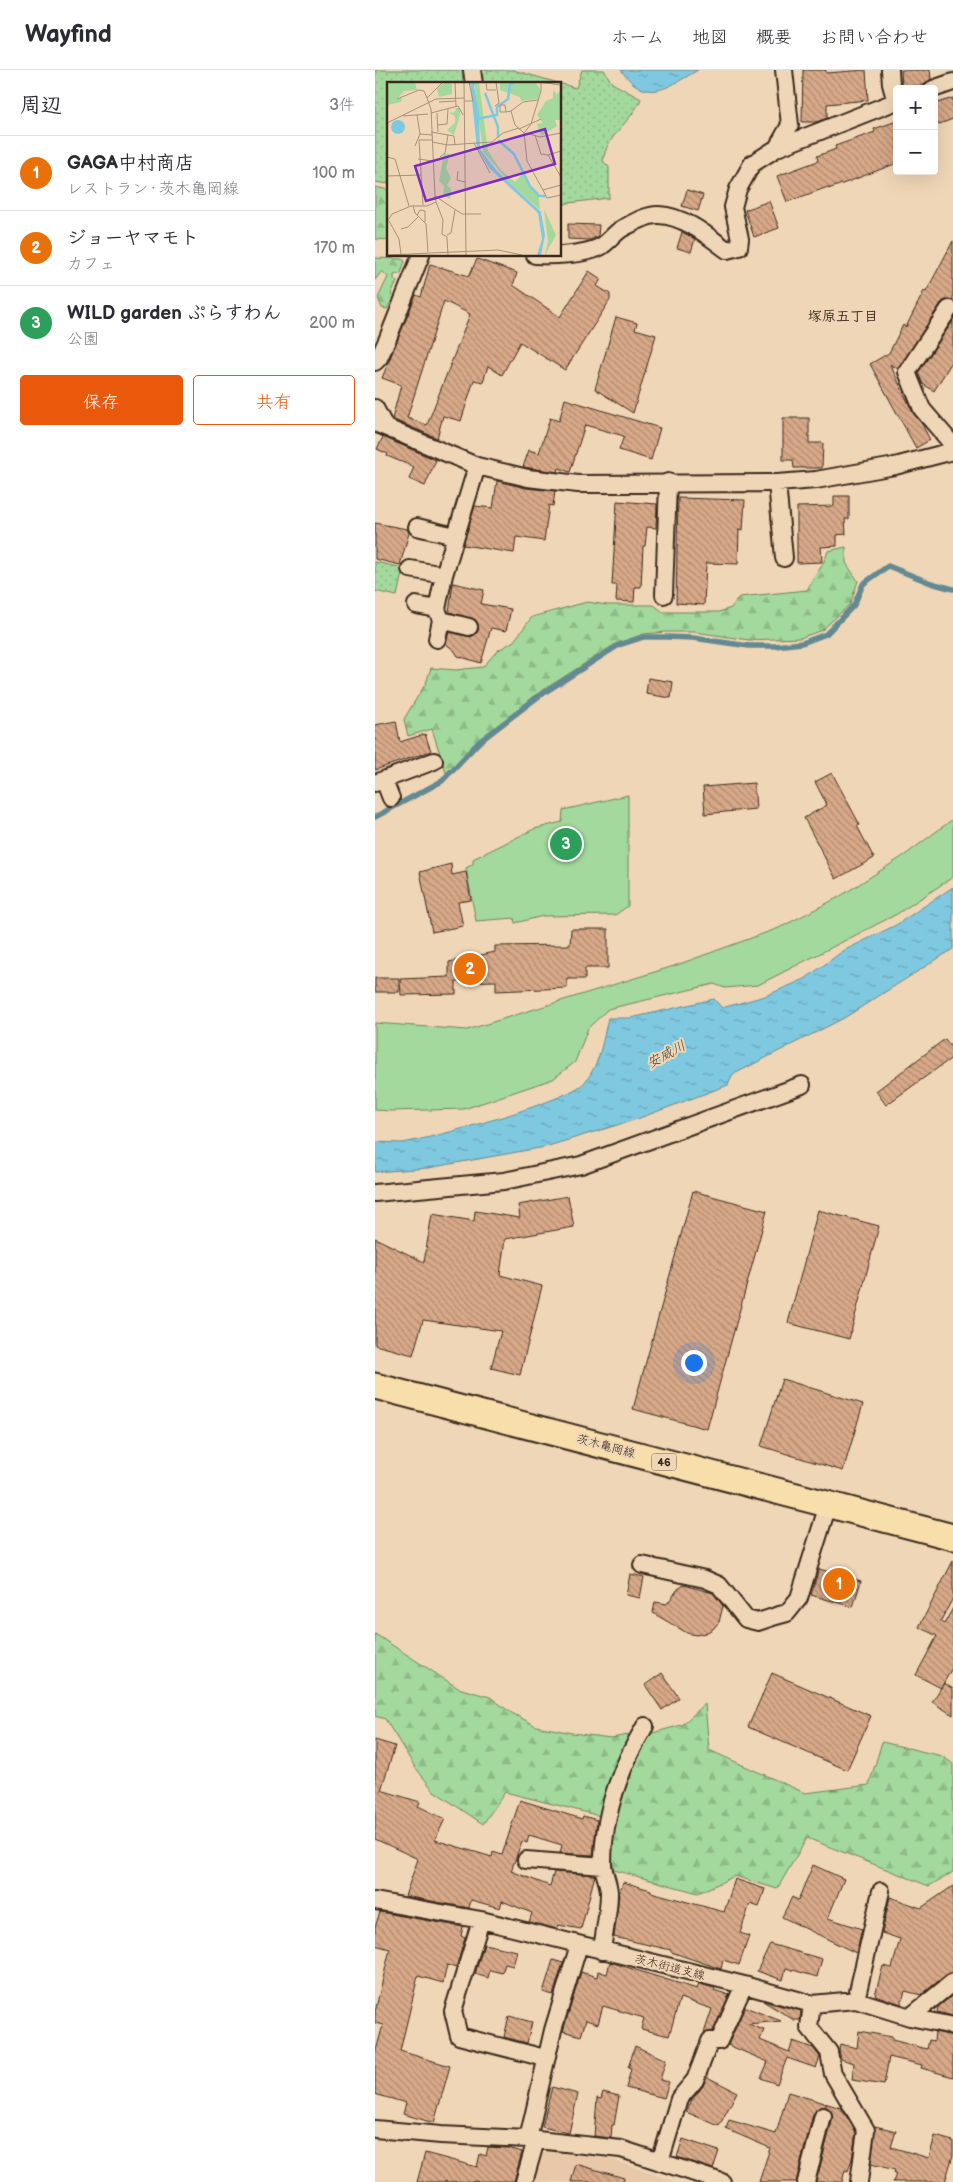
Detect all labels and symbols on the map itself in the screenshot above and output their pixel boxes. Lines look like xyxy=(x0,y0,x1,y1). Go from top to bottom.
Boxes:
inset map xyxy=(387,82,561,256)
district label: 塚原五丁目 xyxy=(808,308,878,325)
pin: 3 xyxy=(550,825,582,863)
pin: 2 xyxy=(454,950,486,988)
water label: 安威川 xyxy=(644,1037,689,1072)
your location xyxy=(681,1350,707,1376)
street label: 茨木亀岡線 xyxy=(575,1431,637,1461)
road number: 46 xyxy=(651,1454,677,1470)
pin: 1 xyxy=(823,1565,855,1603)
street label: 茨木街道支線 xyxy=(633,1951,707,1983)

